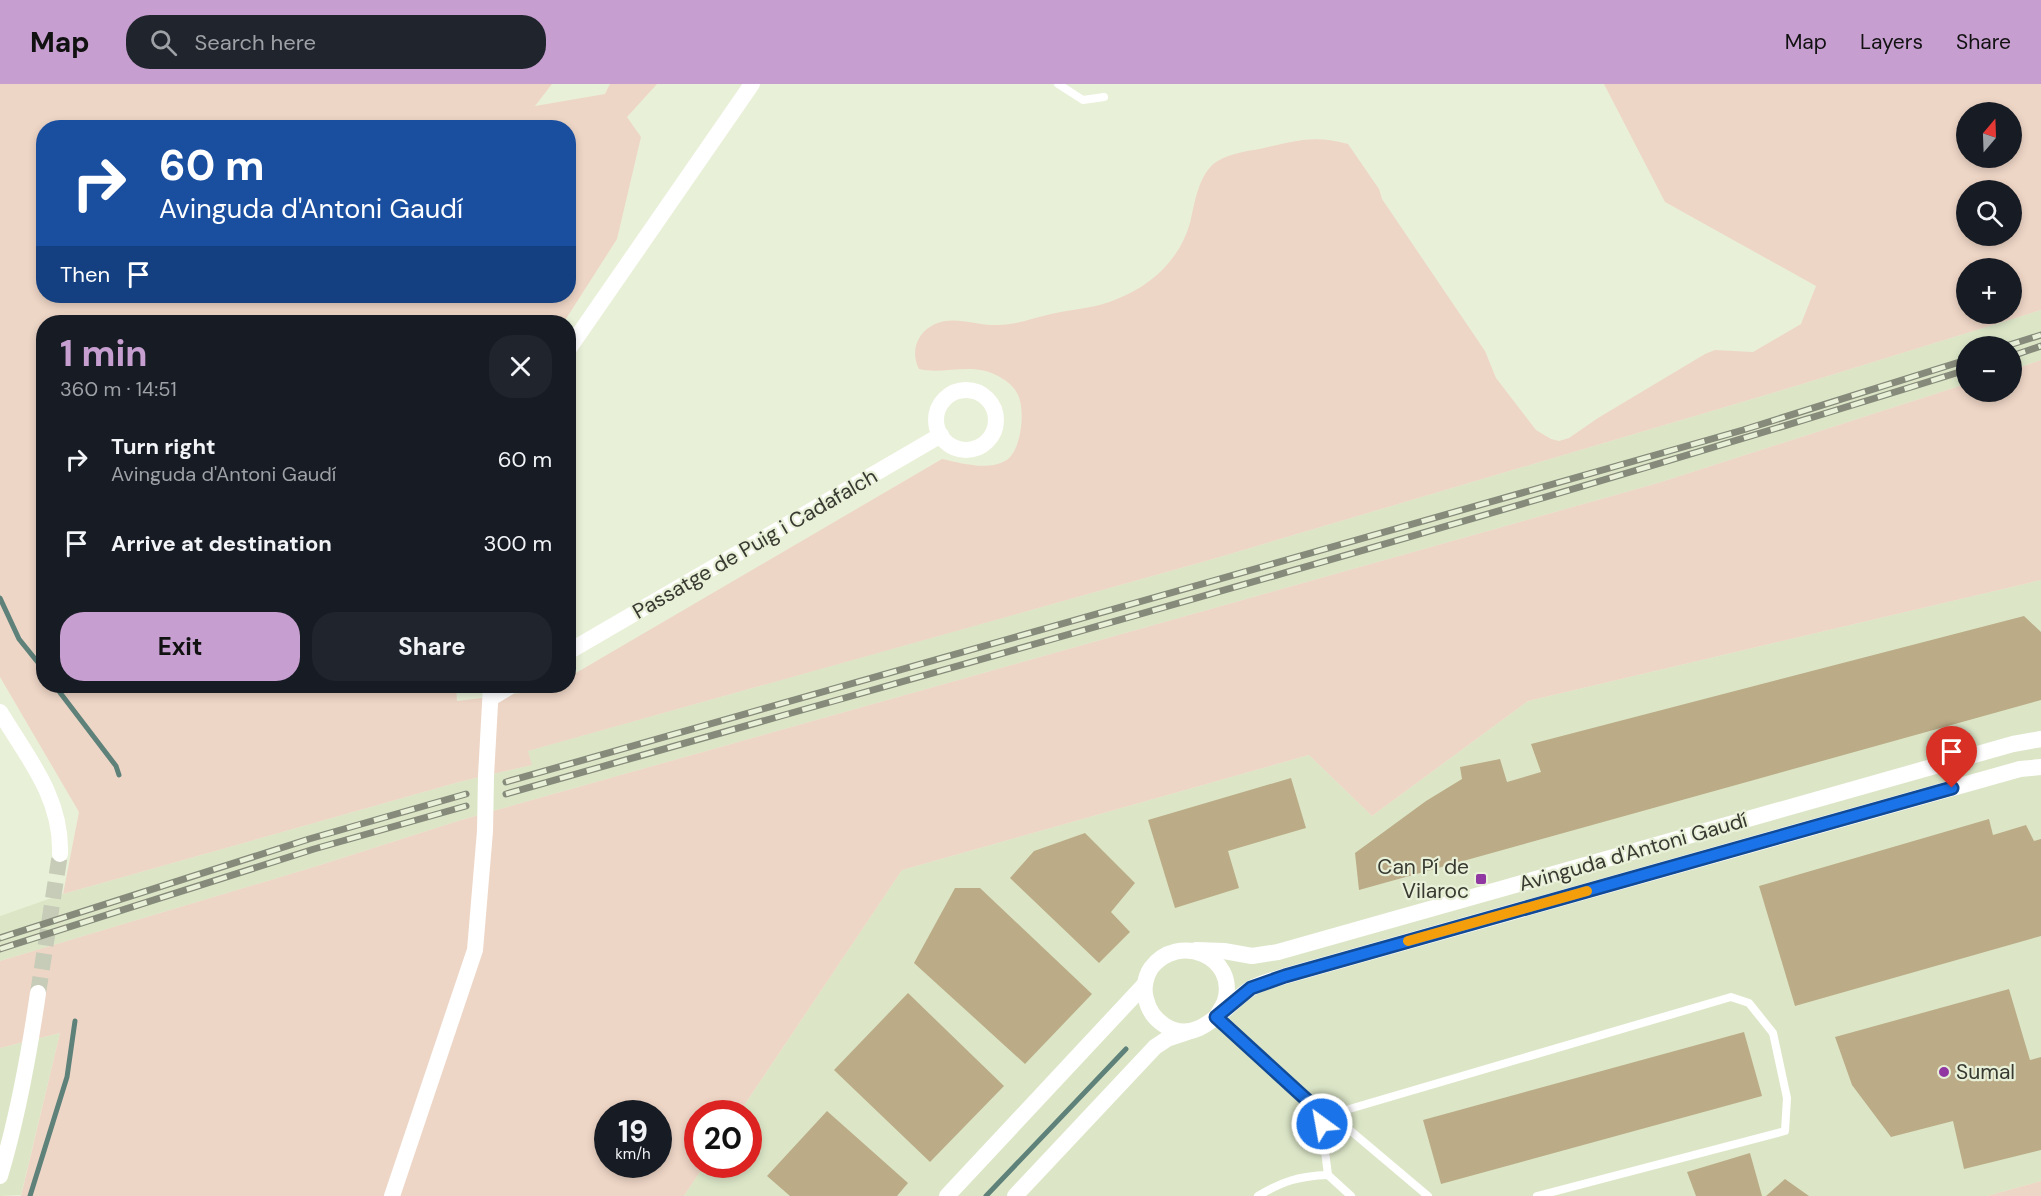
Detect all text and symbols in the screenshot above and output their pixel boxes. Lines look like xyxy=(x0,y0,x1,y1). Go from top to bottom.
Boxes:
search box xyxy=(126,15,546,69)
text: Map xyxy=(30,24,90,61)
icon: search xyxy=(147,26,180,59)
text: Search here xyxy=(195,28,316,57)
text: Map xyxy=(1785,28,1827,56)
text: Layers xyxy=(1860,28,1923,56)
text: Share xyxy=(1956,28,2011,56)
north arrow xyxy=(1956,102,2022,168)
map controls xyxy=(1956,102,2022,402)
text: 60 m xyxy=(159,138,265,193)
icon: right xyxy=(60,144,138,222)
button: search xyxy=(1956,180,2022,246)
text: Avinguda d'Antoni Gaudí xyxy=(159,191,463,226)
icon: arrive xyxy=(122,258,155,291)
button: + xyxy=(1956,258,2022,324)
text: Then xyxy=(60,260,110,289)
text: 1 min xyxy=(60,330,148,377)
button: close xyxy=(489,335,552,398)
button: − xyxy=(1956,336,2022,402)
text: 360 m · 14:51 xyxy=(60,376,177,402)
text: Turn right xyxy=(111,432,216,461)
icon: right xyxy=(60,443,93,476)
text: 60 m xyxy=(498,445,552,474)
text: Avinguda d'Antoni Gaudí xyxy=(111,461,336,487)
street label: Passatge de Puig i Cadafalch xyxy=(628,462,882,626)
icon: arrive xyxy=(60,527,93,560)
text: Arrive at destination xyxy=(111,529,332,558)
text: 300 m xyxy=(483,529,552,558)
button: Exit xyxy=(60,612,300,681)
button: Share xyxy=(312,612,552,681)
pin xyxy=(1926,726,1977,788)
icon: arrive xyxy=(1935,735,1968,768)
street label: Avinguda d'Antoni Gaudí xyxy=(1515,806,1751,898)
place label: Can Pí de Vilaroc xyxy=(1377,853,1469,905)
marker: Can Pí de Vilaroc xyxy=(1474,872,1488,886)
place label: Sumal xyxy=(1956,1058,2015,1086)
marker: Sumal xyxy=(1937,1065,1951,1079)
position arrow xyxy=(1290,1092,1354,1156)
speed limit sign: 20 xyxy=(684,1100,762,1178)
text: 19 xyxy=(618,1112,648,1151)
text: km/h xyxy=(615,1144,651,1164)

